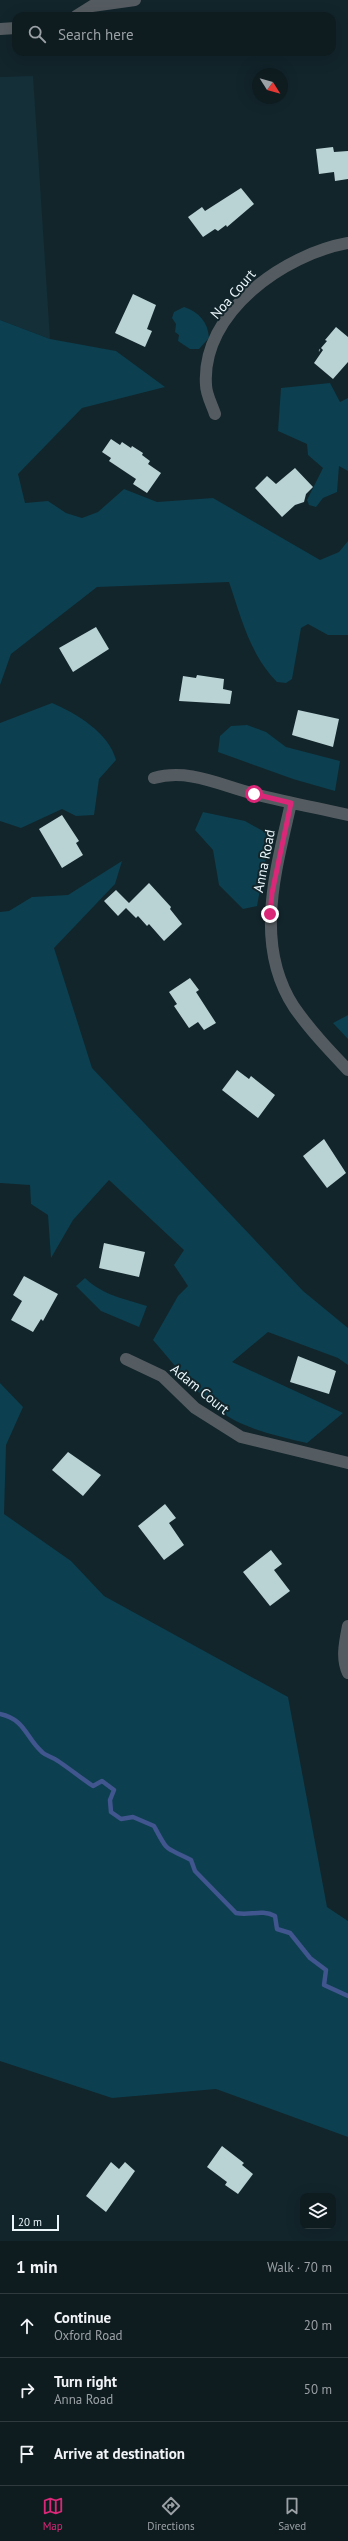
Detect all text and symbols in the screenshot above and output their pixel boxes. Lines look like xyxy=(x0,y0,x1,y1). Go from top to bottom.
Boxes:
search box xyxy=(12,12,336,56)
icon: search xyxy=(26,23,48,45)
text: Search here xyxy=(58,25,134,44)
north arrow xyxy=(252,68,288,104)
street label: Noa Court xyxy=(206,265,260,323)
route start xyxy=(245,785,263,803)
street label: Anna Road xyxy=(249,828,279,894)
route end xyxy=(261,905,279,923)
street label: Adam Court xyxy=(167,1360,233,1418)
map controls xyxy=(300,2193,336,2229)
button: layers xyxy=(300,2193,336,2229)
scale bar xyxy=(12,2213,59,2232)
text: 20 m xyxy=(18,2215,42,2229)
text: 1 min xyxy=(16,2256,57,2278)
text: Walk · 70 m xyxy=(267,2259,332,2276)
text: Continue xyxy=(54,2308,111,2327)
icon: ahead xyxy=(16,2315,38,2337)
text: 20 m xyxy=(304,2317,332,2334)
text: Oxford Road xyxy=(54,2327,123,2344)
text: Turn right xyxy=(54,2372,117,2391)
icon: right xyxy=(16,2379,38,2401)
text: 50 m xyxy=(304,2381,332,2398)
text: Anna Road xyxy=(54,2391,113,2408)
icon: arrive xyxy=(16,2443,38,2465)
text: Arrive at destination xyxy=(54,2444,185,2463)
tab: Map xyxy=(42,2495,64,2533)
tab: Directions xyxy=(147,2495,195,2533)
tab: Saved xyxy=(278,2495,306,2533)

